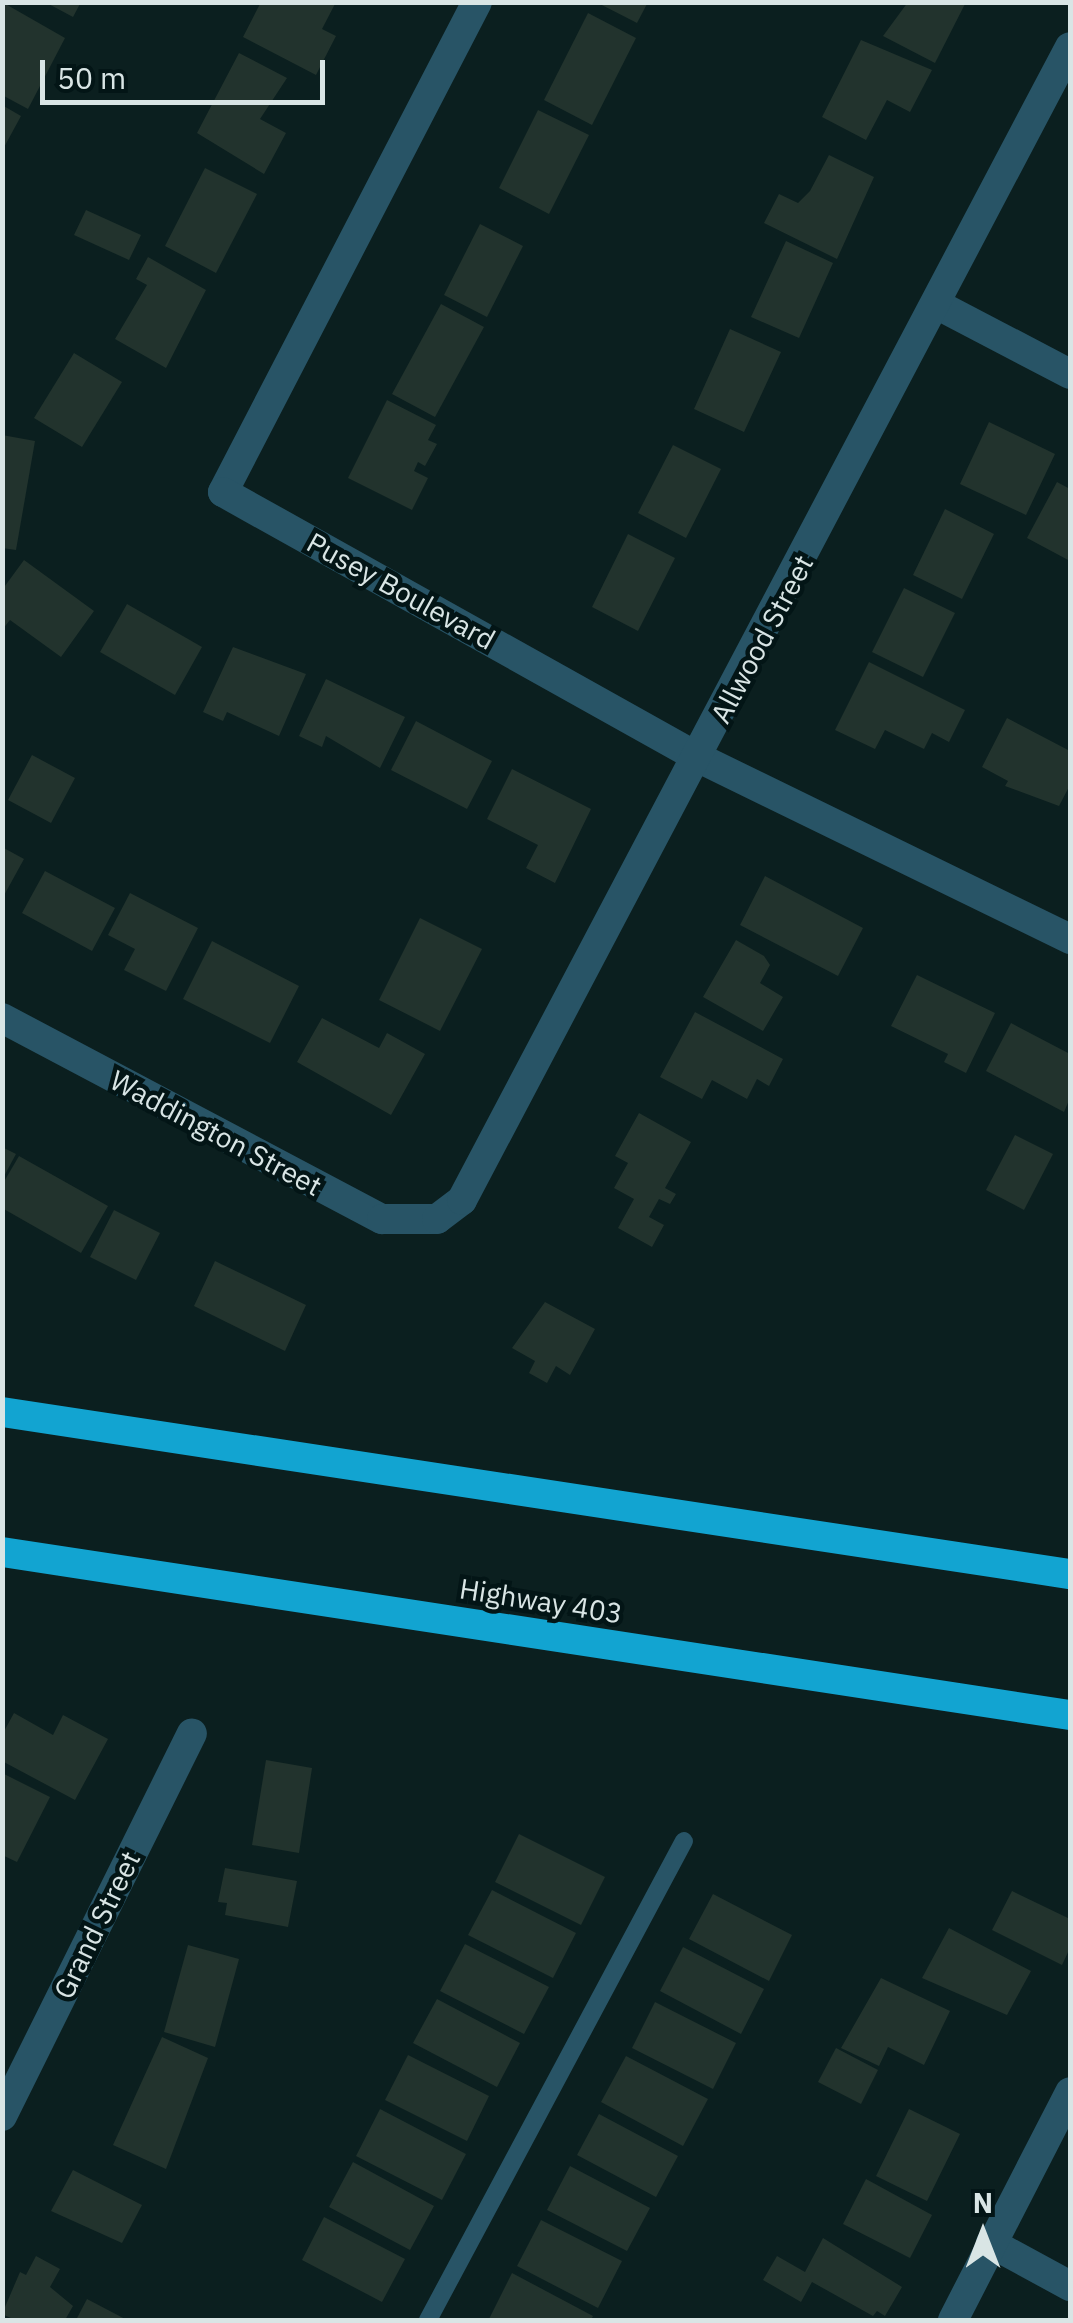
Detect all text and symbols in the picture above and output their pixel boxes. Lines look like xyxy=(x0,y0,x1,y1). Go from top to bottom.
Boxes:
scale bar xyxy=(45,40,330,102)
text: 50 m xyxy=(57,58,126,97)
street label: Pusey Boulevard xyxy=(301,525,501,657)
street label: Allwood Street xyxy=(704,549,820,729)
street label: Waddington Street xyxy=(105,1063,327,1203)
street label: Highway 403 xyxy=(457,1572,625,1630)
street label: Grand Street xyxy=(47,1846,147,2004)
north arrow xyxy=(933,2183,1033,2283)
text: N xyxy=(973,2184,993,2221)

